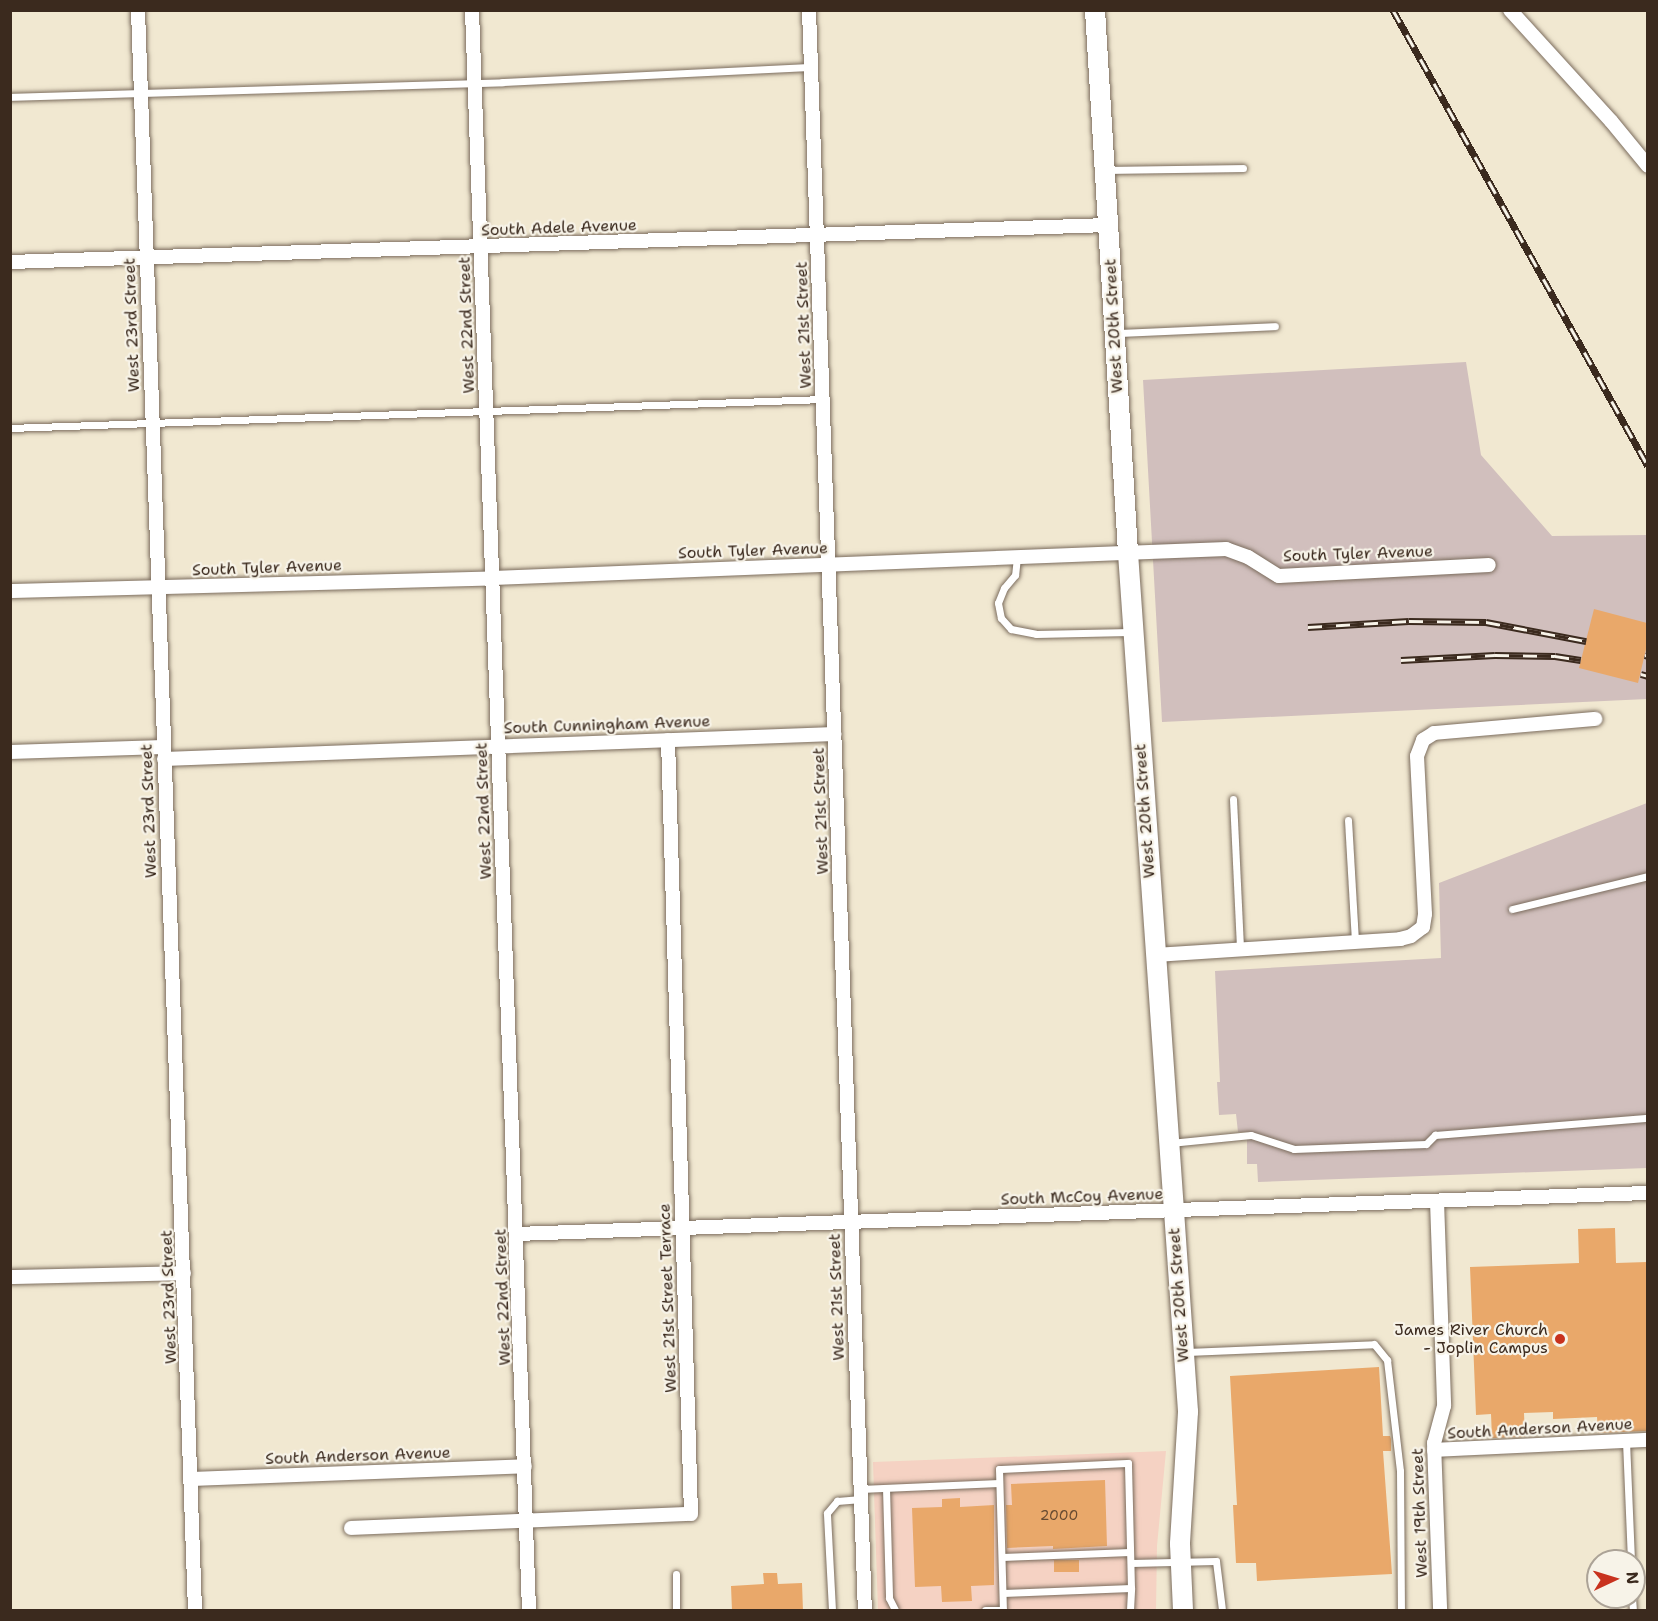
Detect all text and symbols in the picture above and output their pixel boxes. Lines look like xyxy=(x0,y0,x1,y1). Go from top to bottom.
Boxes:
street label: South Adele Avenue xyxy=(481,216,637,240)
street label: West 22nd Street xyxy=(455,256,479,394)
street label: West 23rd Street xyxy=(120,258,144,392)
street label: West 20th Street xyxy=(1101,258,1127,394)
street label: West 21st Street xyxy=(792,261,816,389)
street label: South Tyler Avenue xyxy=(678,539,828,563)
street label: South Tyler Avenue xyxy=(1283,542,1433,566)
street label: South Tyler Avenue xyxy=(192,556,342,580)
street label: South Cunningham Avenue xyxy=(503,712,711,738)
street label: West 22nd Street xyxy=(472,742,496,880)
street label: West 20th Street xyxy=(1131,743,1159,879)
street label: West 23rd Street xyxy=(137,744,161,878)
street label: West 21st Street xyxy=(809,747,833,875)
street label: South McCoy Avenue xyxy=(1000,1185,1164,1209)
street label: West 21st Street Terrace xyxy=(655,1203,681,1393)
street label: West 20th Street xyxy=(1165,1227,1193,1363)
street label: West 22nd Street xyxy=(491,1228,515,1366)
street label: West 23rd Street xyxy=(157,1230,181,1364)
street label: West 21st Street xyxy=(825,1233,849,1361)
place label: James River Church - Joplin Campus xyxy=(1394,1320,1548,1358)
marker: James River Church - Joplin Campus xyxy=(1553,1332,1567,1346)
street label: South Anderson Avenue xyxy=(1447,1415,1633,1443)
street label: South Anderson Avenue xyxy=(265,1443,451,1469)
street label: West 19th Street xyxy=(1408,1448,1432,1578)
house number: 2000 xyxy=(1040,1507,1078,1523)
north arrow xyxy=(1586,1549,1646,1609)
text: N xyxy=(1622,1571,1643,1585)

